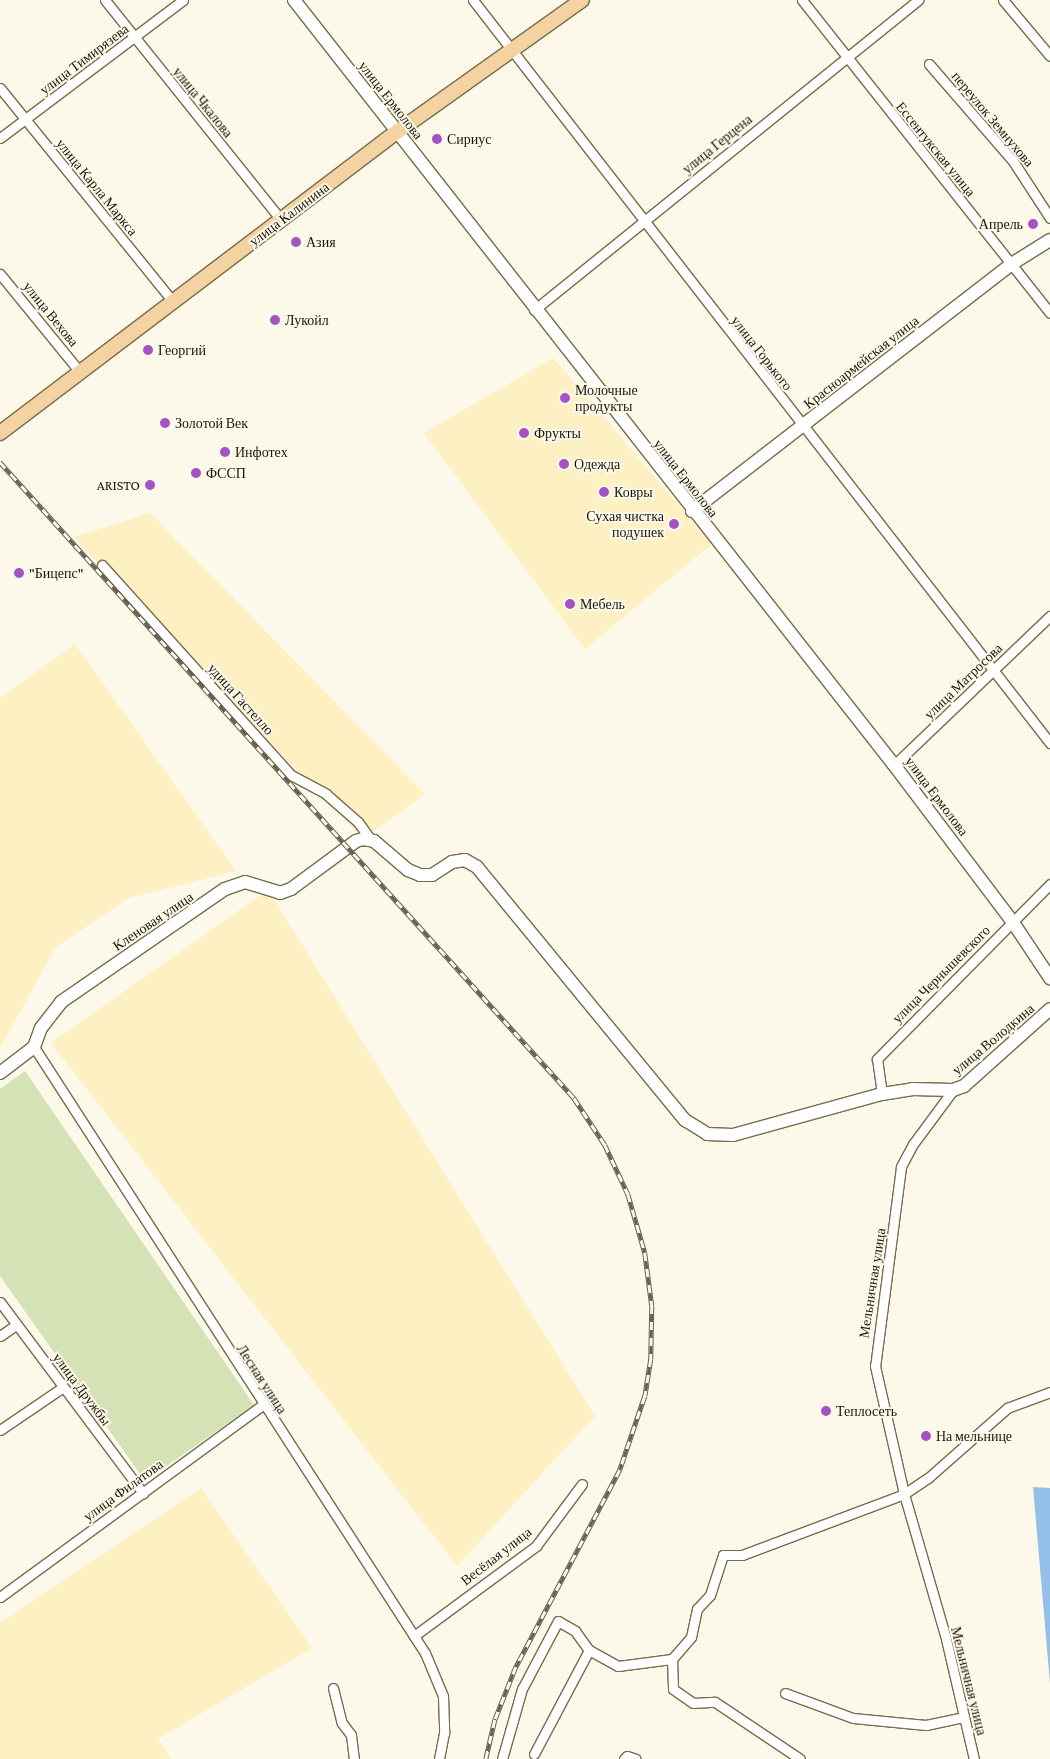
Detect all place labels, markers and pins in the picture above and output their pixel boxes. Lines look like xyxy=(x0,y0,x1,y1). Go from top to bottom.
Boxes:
place label: Сириус xyxy=(447,131,492,147)
marker: Сириус xyxy=(431,133,443,145)
place label: Апрель xyxy=(979,216,1023,232)
marker: Апрель xyxy=(1027,218,1039,230)
place label: Азия xyxy=(306,234,336,250)
marker: Азия xyxy=(290,236,302,248)
place label: Лукойл xyxy=(285,312,329,328)
marker: Лукойл xyxy=(269,314,281,326)
place label: Георгий xyxy=(158,342,206,358)
marker: Георгий xyxy=(142,344,154,356)
place label: Молочные продукты xyxy=(575,382,638,414)
marker: Молочные продукты xyxy=(559,392,571,404)
place label: Золотой Век xyxy=(175,415,248,431)
marker: Золотой Век xyxy=(159,417,171,429)
place label: Фрукты xyxy=(534,425,581,441)
marker: Фрукты xyxy=(518,427,530,439)
place label: Инфотех xyxy=(235,444,288,460)
marker: Инфотех xyxy=(219,446,231,458)
place label: Одежда xyxy=(574,456,620,472)
marker: Одежда xyxy=(558,458,570,470)
place label: ФССП xyxy=(206,465,246,481)
marker: ФССП xyxy=(190,467,202,479)
place label: ARISTO xyxy=(97,477,140,493)
marker: ARISTO xyxy=(144,479,156,491)
place label: Ковры xyxy=(614,484,653,500)
marker: Ковры xyxy=(598,486,610,498)
place label: Сухая чистка подушек xyxy=(586,508,664,540)
marker: Сухая чистка подушек xyxy=(668,518,680,530)
place label: "Бицепс" xyxy=(29,565,83,581)
marker: "Бицепс" xyxy=(13,567,25,579)
place label: Мебель xyxy=(580,596,625,612)
marker: Мебель xyxy=(564,598,576,610)
place label: Теплосеть xyxy=(836,1403,897,1419)
marker: Теплосеть xyxy=(820,1405,832,1417)
place label: На мельнице xyxy=(936,1428,1012,1444)
marker: На мельнице xyxy=(920,1430,932,1442)

